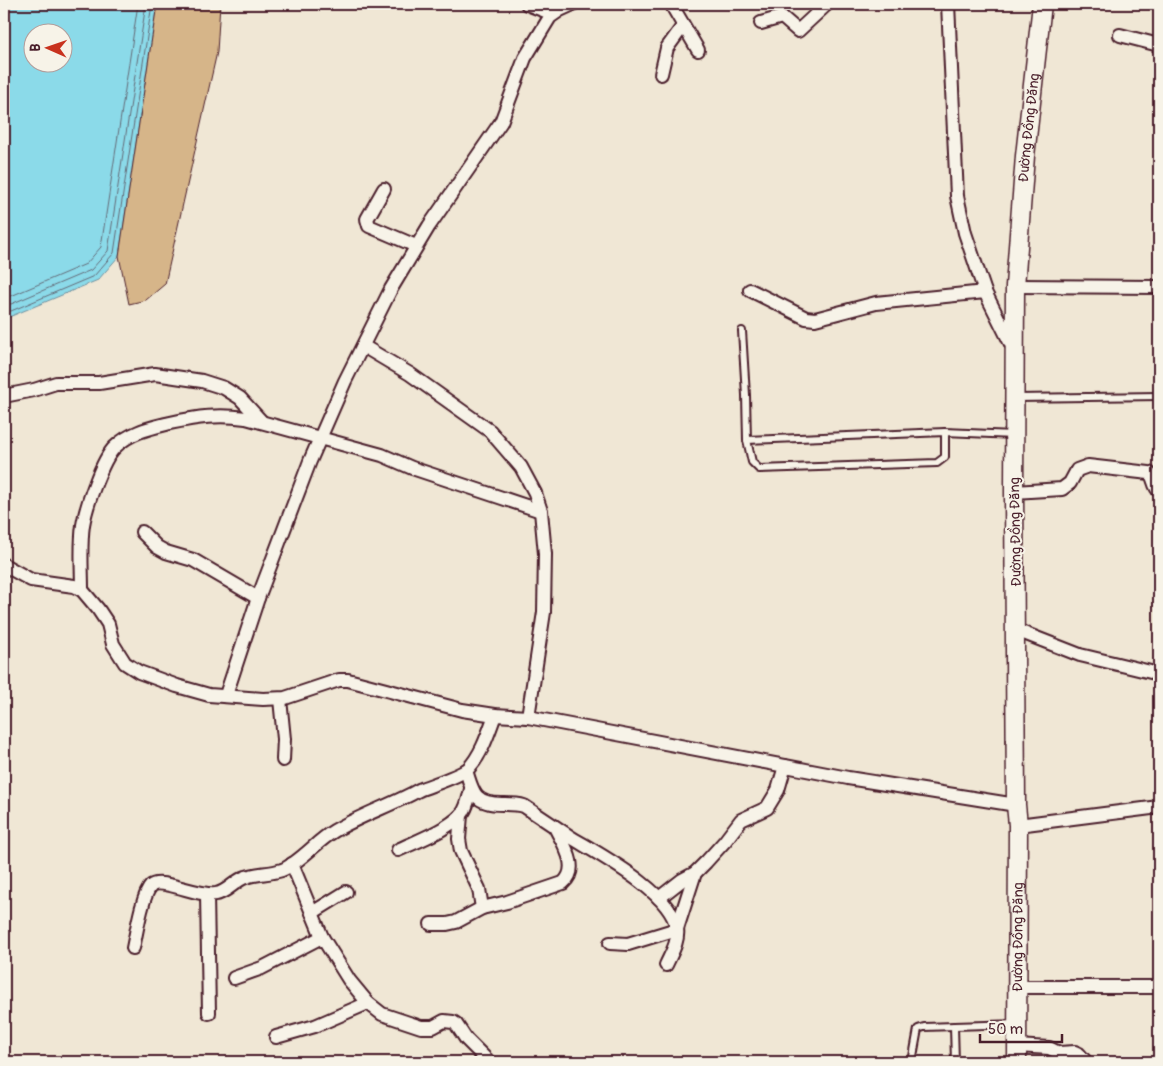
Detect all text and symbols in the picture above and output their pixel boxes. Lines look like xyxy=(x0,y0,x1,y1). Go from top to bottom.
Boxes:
north arrow xyxy=(22,22,72,72)
text: B xyxy=(27,43,44,52)
street label: Đường Đồng Đăng xyxy=(1015,72,1043,183)
street label: Đường Đồng Đăng xyxy=(1005,477,1025,587)
street label: Đường Đồng Đăng xyxy=(1009,882,1027,992)
scale bar xyxy=(980,1011,1063,1043)
text: 50 m xyxy=(988,1020,1023,1039)

